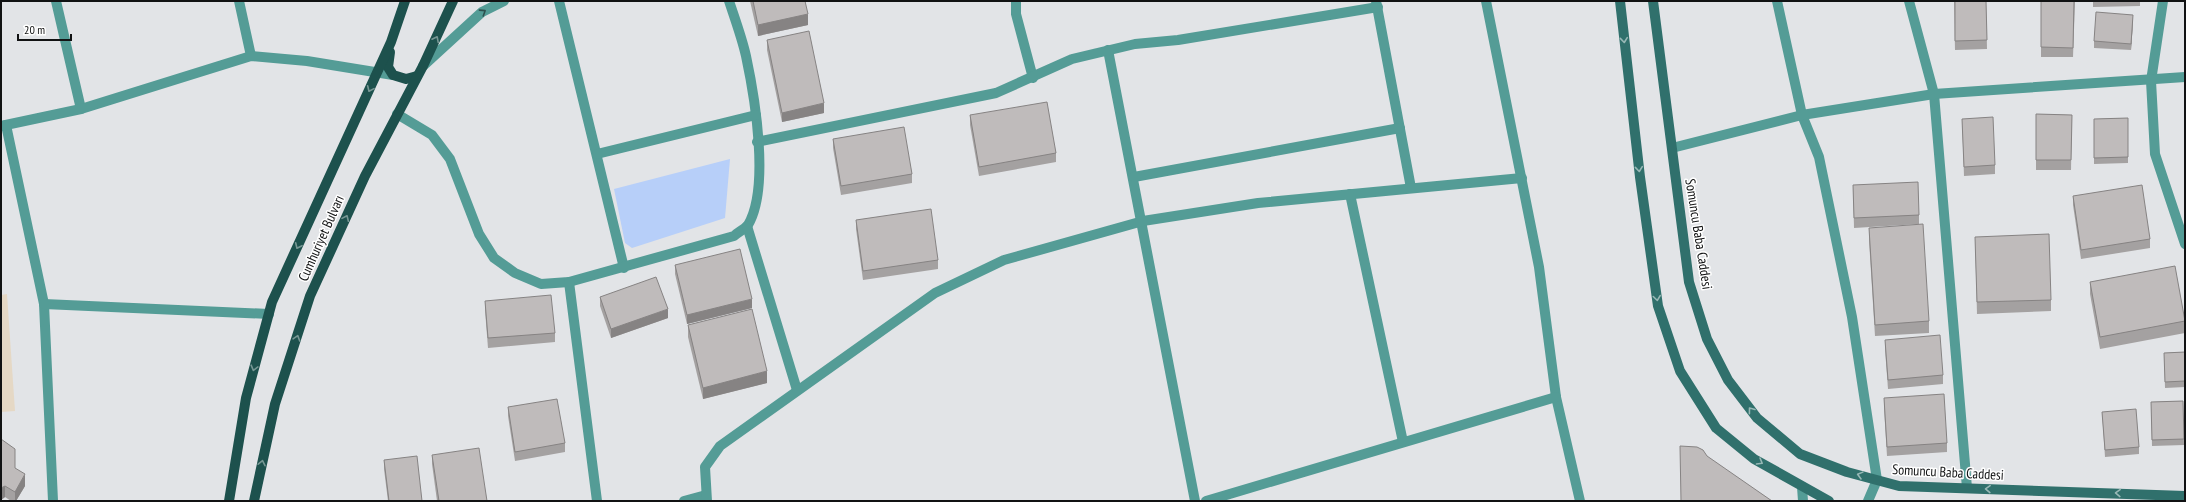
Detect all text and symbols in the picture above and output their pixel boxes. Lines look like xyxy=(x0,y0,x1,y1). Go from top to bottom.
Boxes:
one-way arrow xyxy=(479,10,486,17)
scale bar xyxy=(18,16,71,42)
text: 20 m xyxy=(24,22,45,37)
one-way arrow xyxy=(431,36,439,43)
one-way arrow xyxy=(1620,37,1629,43)
one-way arrow xyxy=(366,86,374,93)
one-way arrow xyxy=(1634,166,1643,172)
street label: Somuncu Baba Caddesi xyxy=(1681,177,1717,291)
street label: Cumhuriyet Bulvarı xyxy=(294,192,348,284)
one-way arrow xyxy=(341,214,349,222)
one-way arrow xyxy=(295,241,303,249)
one-way arrow xyxy=(1652,295,1661,301)
one-way arrow xyxy=(292,334,301,341)
one-way arrow xyxy=(251,364,259,371)
one-way arrow xyxy=(1748,407,1755,414)
one-way arrow xyxy=(1755,458,1763,465)
one-way arrow xyxy=(258,460,266,466)
street label: Somuncu Baba Caddesi xyxy=(1892,460,2004,484)
one-way arrow xyxy=(1856,471,1863,480)
one-way arrow xyxy=(1985,485,1991,493)
one-way arrow xyxy=(2115,489,2121,498)

